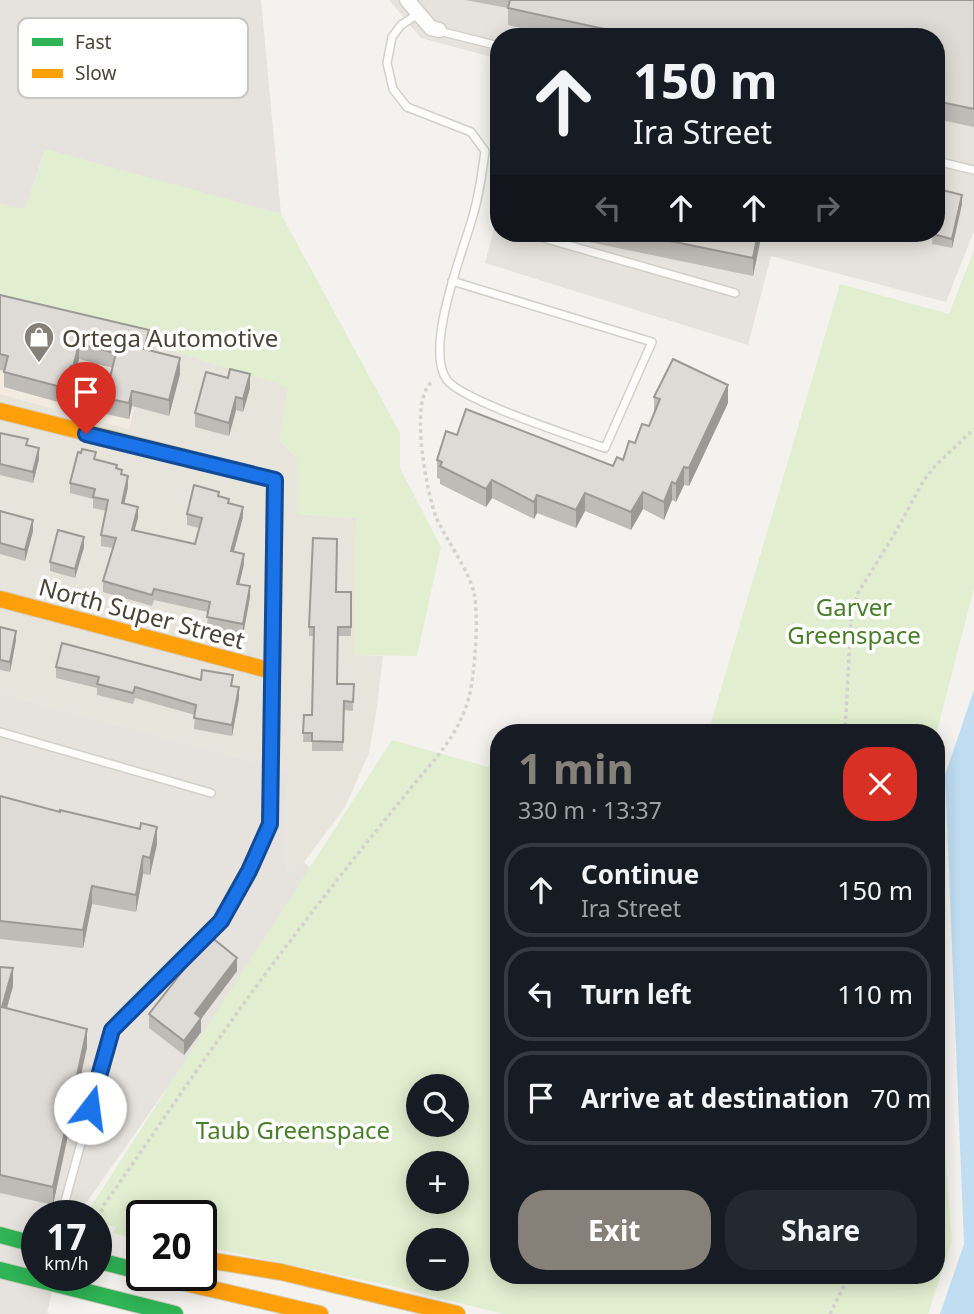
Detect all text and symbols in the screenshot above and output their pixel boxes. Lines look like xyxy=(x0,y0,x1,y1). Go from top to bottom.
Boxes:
legend xyxy=(18,18,248,98)
text: Fast xyxy=(75,29,112,55)
text: 150 m xyxy=(633,47,778,113)
icon: ahead xyxy=(518,56,609,147)
text: Slow xyxy=(75,60,116,86)
text: Ira Street xyxy=(633,110,772,153)
icon: left xyxy=(589,189,627,227)
icon: ahead xyxy=(662,189,700,227)
icon: ahead xyxy=(735,189,773,227)
icon: right xyxy=(808,189,846,227)
shop icon: Ortega Automotive xyxy=(22,320,56,364)
place label: Ortega Automotive xyxy=(62,321,278,354)
pin xyxy=(56,362,116,434)
icon: arrive xyxy=(67,373,105,411)
street label: North Super Street xyxy=(35,570,249,656)
park label: Garver Greenspace xyxy=(787,590,921,651)
text: 1 min xyxy=(518,739,634,796)
button: close xyxy=(843,747,917,821)
text: 330 m · 13:37 xyxy=(518,794,662,826)
text: Continue xyxy=(581,856,699,892)
icon: ahead xyxy=(522,871,560,909)
text: 150 m xyxy=(837,872,913,908)
text: Ira Street xyxy=(581,892,681,924)
icon: left xyxy=(522,975,560,1013)
text: Turn left xyxy=(581,976,692,1012)
text: 110 m xyxy=(837,976,913,1012)
position arrow xyxy=(53,1071,127,1145)
map controls xyxy=(406,1074,469,1291)
button: search xyxy=(406,1074,469,1137)
icon: arrive xyxy=(522,1079,560,1117)
text: Arrive at destination xyxy=(581,1080,850,1116)
text: 70 m xyxy=(871,1080,931,1116)
park label: Taub Greenspace xyxy=(196,1113,390,1146)
button: + xyxy=(406,1151,469,1214)
button: Exit xyxy=(518,1190,711,1270)
button: Share xyxy=(725,1190,917,1270)
speed limit sign: 20 xyxy=(126,1200,217,1291)
text: 17 xyxy=(46,1213,87,1260)
button: − xyxy=(406,1228,469,1291)
text: km/h xyxy=(44,1251,89,1275)

